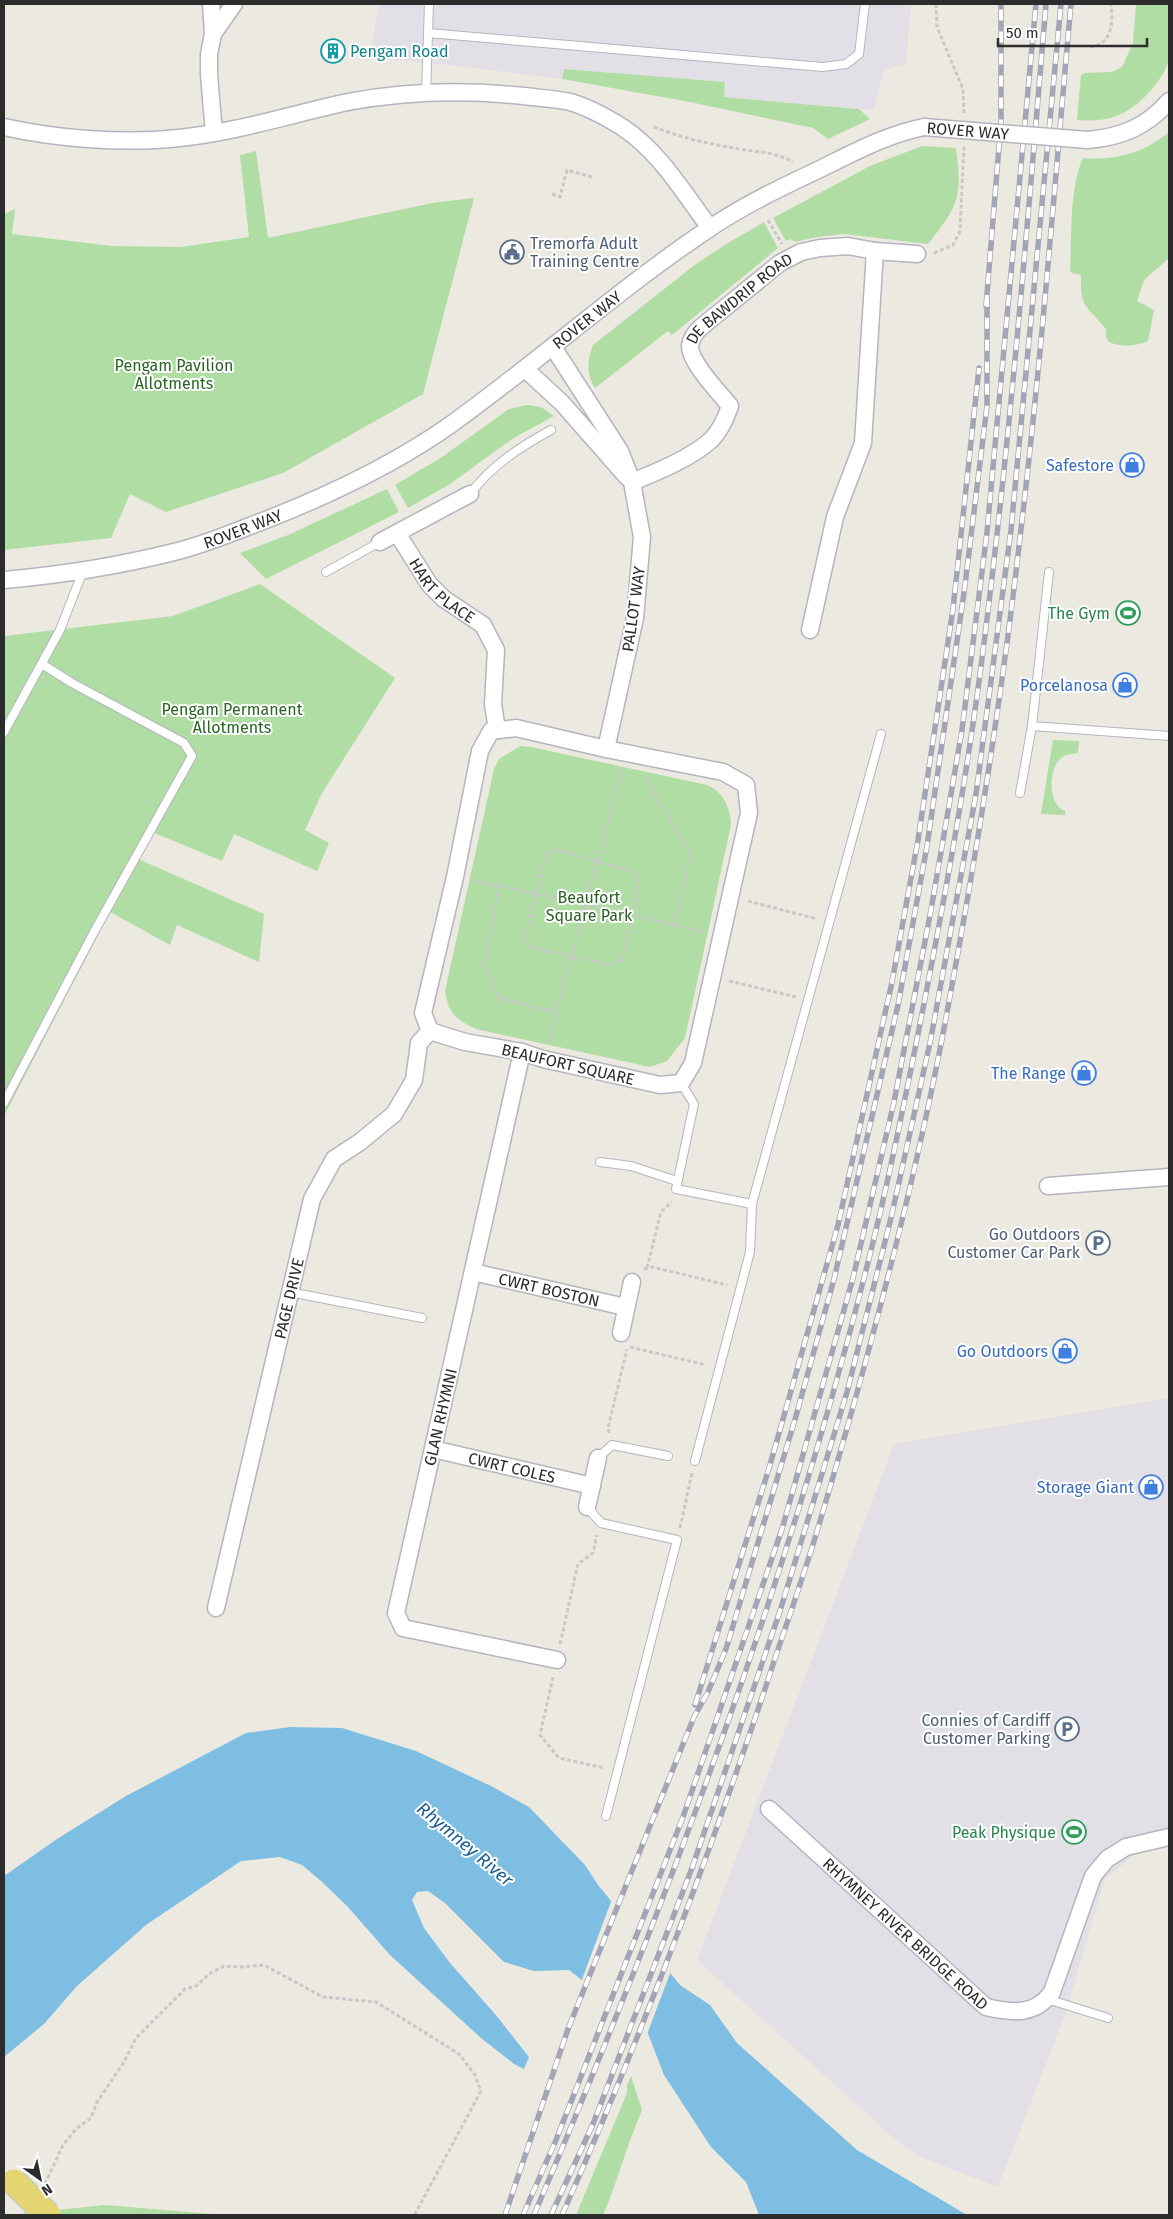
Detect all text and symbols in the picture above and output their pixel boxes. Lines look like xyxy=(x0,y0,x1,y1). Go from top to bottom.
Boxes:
scale bar xyxy=(998,15,1147,47)
text: 50 m xyxy=(1006,24,1039,42)
building icon: Pengam Road xyxy=(320,38,346,64)
place label: Pengam Road xyxy=(350,42,448,61)
street label: ROVER WAY xyxy=(926,118,1010,144)
place label: Tremorfa Adult Training Centre xyxy=(530,234,639,271)
public building icon: Tremorfa Adult Training Centre xyxy=(499,239,525,265)
street label: DE BAWDRIP ROAD xyxy=(682,249,796,347)
street label: ROVER WAY xyxy=(549,287,625,353)
park label: Pengam Pavilion Allotments xyxy=(115,356,233,393)
shop icon: Safestore xyxy=(1119,452,1145,478)
place label: Safestore xyxy=(1046,456,1114,475)
street label: ROVER WAY xyxy=(201,505,285,553)
street label: HART PLACE xyxy=(405,555,479,627)
street label: PALLOT WAY xyxy=(618,565,649,653)
sports icon: The Gym xyxy=(1115,600,1141,626)
place label: The Gym xyxy=(1048,604,1110,623)
shop icon: Porcelanosa xyxy=(1112,672,1138,698)
place label: Porcelanosa xyxy=(1020,676,1108,695)
park label: Pengam Permanent Allotments xyxy=(162,700,303,737)
park label: Beaufort Square Park xyxy=(546,888,633,925)
street label: BEAUFORT SQUARE xyxy=(499,1040,636,1089)
shop icon: The Range xyxy=(1071,1060,1097,1086)
place label: The Range xyxy=(991,1064,1066,1083)
place label: Go Outdoors Customer Car Park xyxy=(947,1225,1081,1262)
parking icon: Go Outdoors Customer Car Park xyxy=(1085,1230,1111,1256)
street label: PAGE DRIVE xyxy=(270,1256,308,1341)
street label: CWRT BOSTON xyxy=(497,1269,601,1311)
shop icon: Go Outdoors xyxy=(1052,1338,1078,1364)
place label: Go Outdoors xyxy=(957,1342,1048,1361)
street label: GLAN RHYMNI xyxy=(420,1366,461,1468)
street label: CWRT COLES xyxy=(466,1449,557,1487)
shop icon: Storage Giant xyxy=(1138,1474,1164,1500)
place label: Storage Giant xyxy=(1037,1478,1134,1497)
place label: Connies of Cardiff Customer Parking xyxy=(921,1711,1052,1748)
parking icon: Connies of Cardiff Customer Parking xyxy=(1054,1716,1080,1742)
water label: Rhymney River xyxy=(412,1797,518,1891)
sports icon: Peak Physique xyxy=(1061,1819,1087,1845)
place label: Peak Physique xyxy=(952,1823,1056,1842)
street label: RHYMNEY RIVER BRIDGE ROAD xyxy=(819,1854,992,2014)
north arrow xyxy=(15,2154,65,2204)
text: N xyxy=(38,2180,55,2199)

